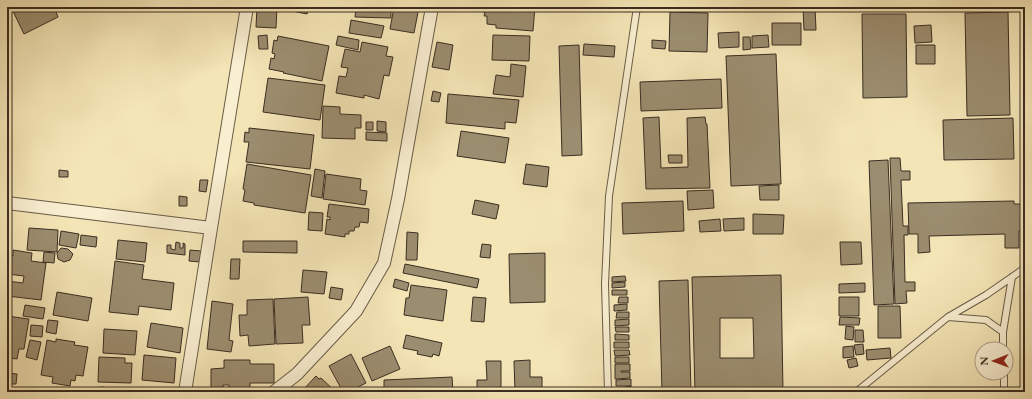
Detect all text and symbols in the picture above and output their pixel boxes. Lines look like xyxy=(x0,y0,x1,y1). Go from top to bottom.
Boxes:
north arrow xyxy=(974,341,1014,381)
text: N xyxy=(977,357,991,366)

